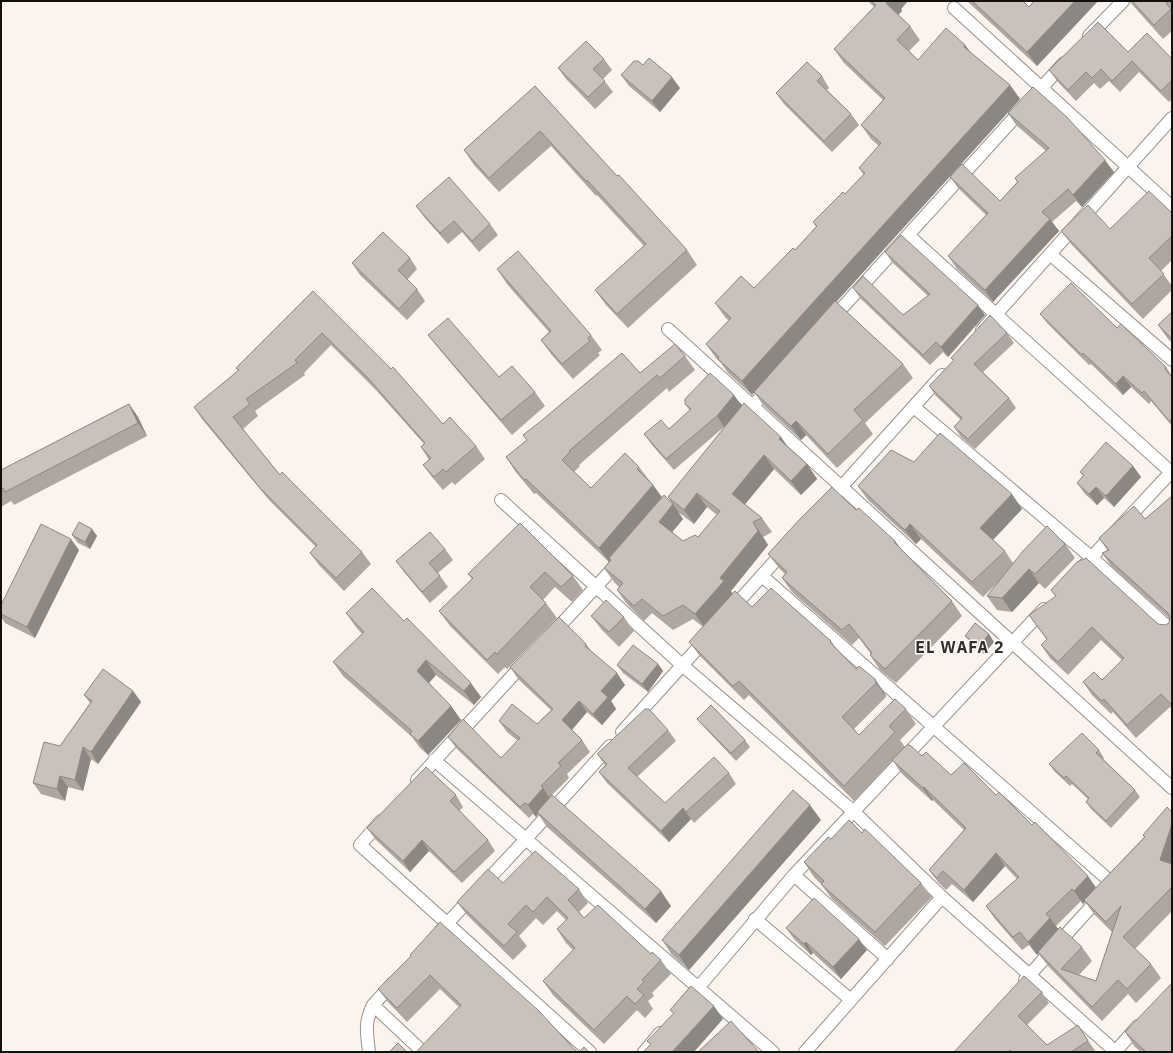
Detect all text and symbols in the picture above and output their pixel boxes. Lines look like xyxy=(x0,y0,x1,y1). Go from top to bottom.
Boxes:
district label: EL WAFA 2 xyxy=(915,637,1005,657)

